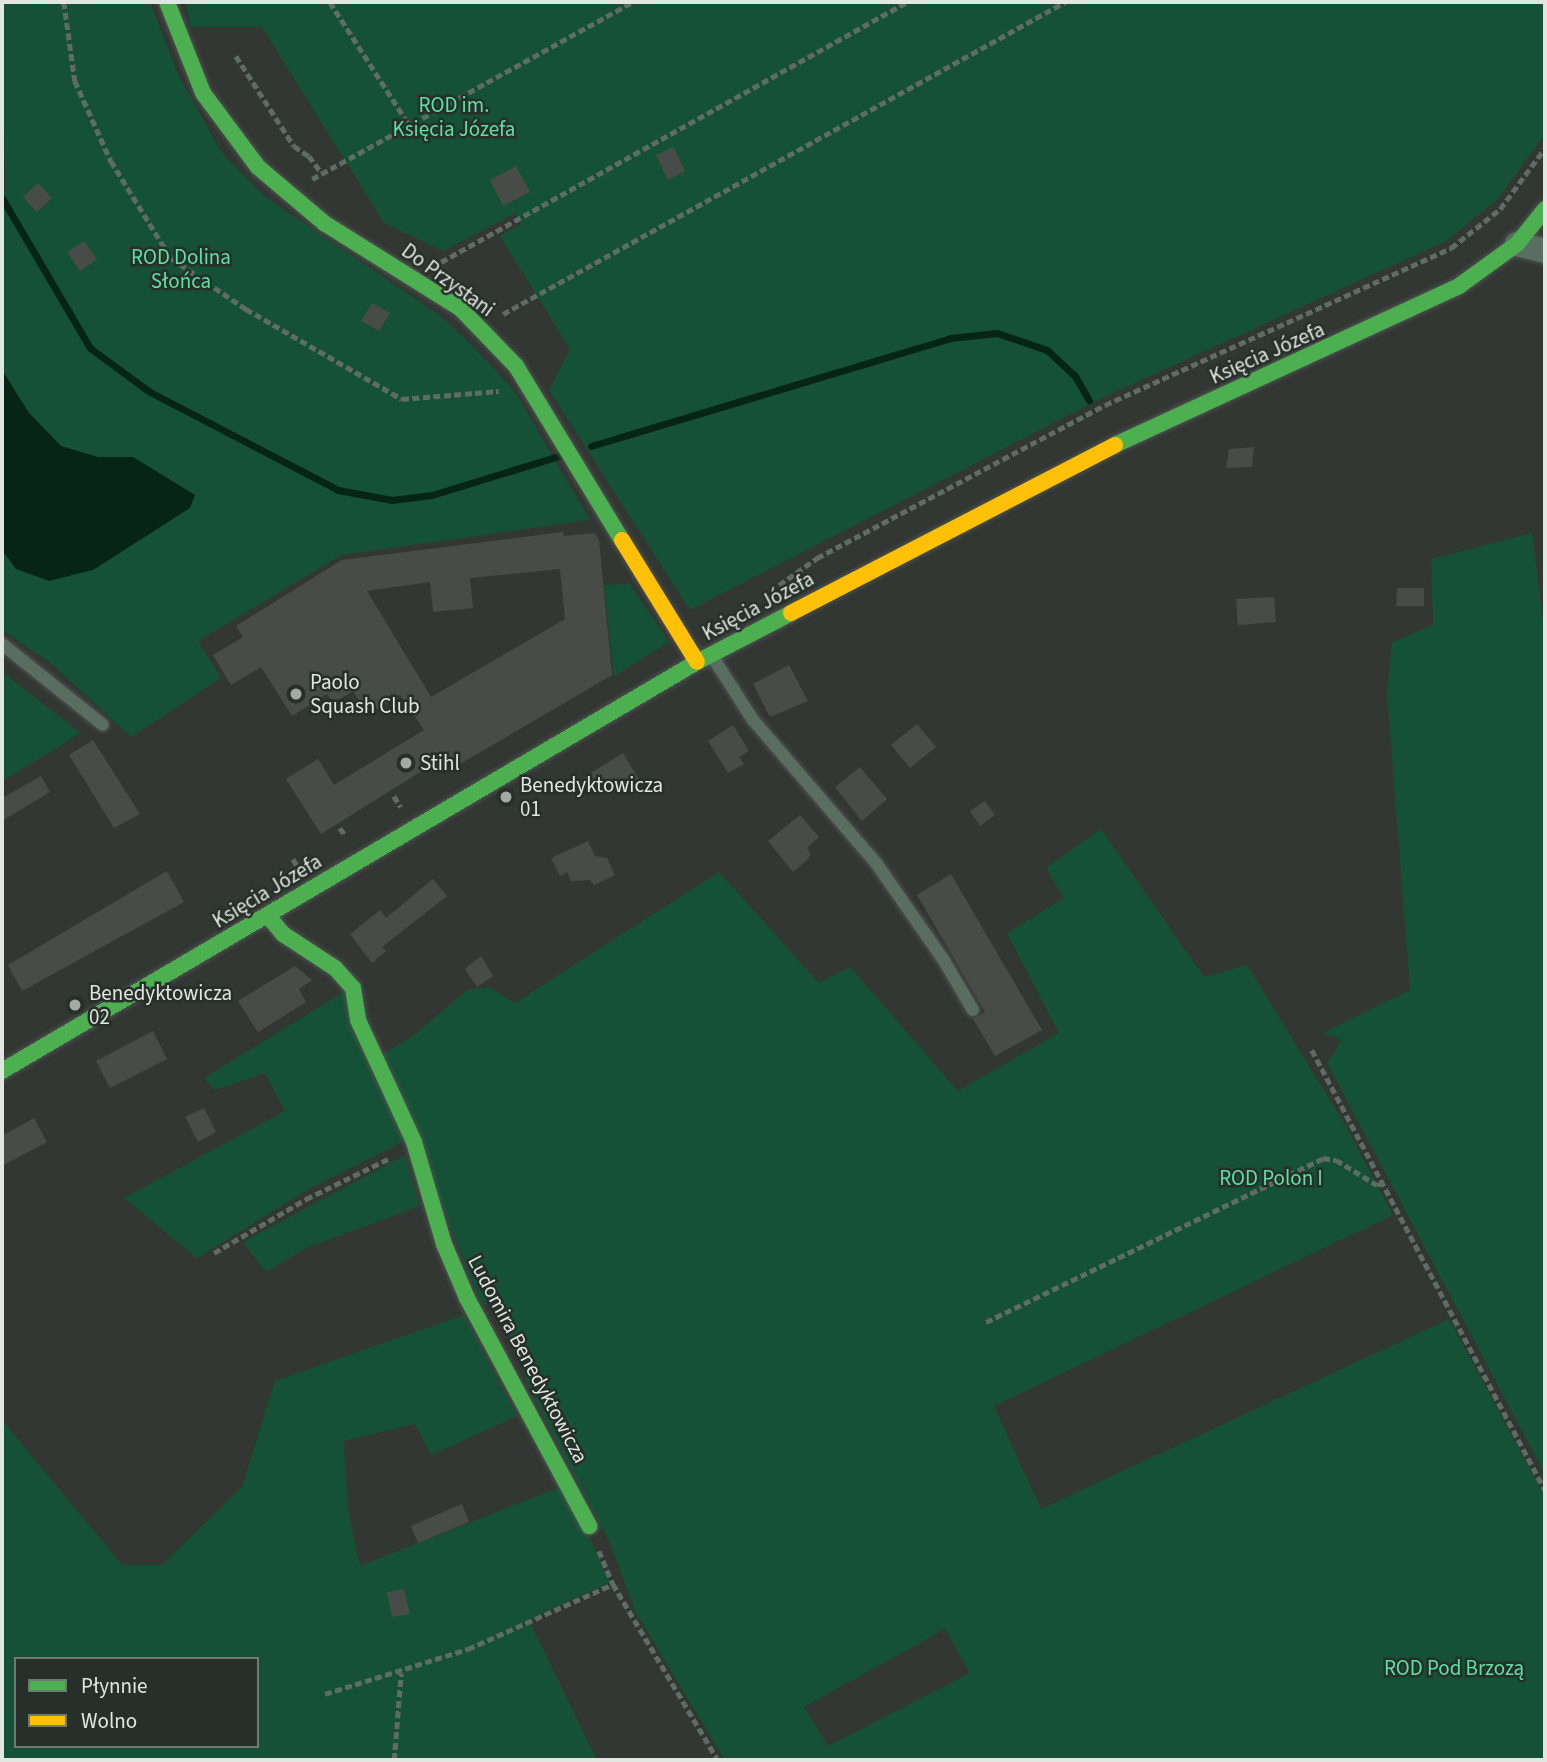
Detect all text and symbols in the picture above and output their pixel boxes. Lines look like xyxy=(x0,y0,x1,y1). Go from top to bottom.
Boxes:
park label: ROD im. Księcia Józefa xyxy=(393,92,515,142)
street label: Do Przystani xyxy=(397,238,499,322)
park label: ROD Dolina Słońca xyxy=(131,244,231,294)
street label: Księcia Józefa xyxy=(1206,317,1328,389)
street label: Księcia Józefa xyxy=(698,566,818,646)
place label: Paolo Squash Club xyxy=(310,669,420,719)
marker: Paolo Squash Club xyxy=(288,686,304,702)
place label: Stihl xyxy=(420,750,460,776)
marker: Stihl xyxy=(398,755,414,771)
place label: Benedyktowicza 01 xyxy=(520,772,663,822)
marker: Benedyktowicza 01 xyxy=(498,789,514,805)
street label: Księcia Józefa xyxy=(208,849,326,933)
place label: Benedyktowicza 02 xyxy=(89,980,232,1030)
marker: Benedyktowicza 02 xyxy=(67,997,83,1013)
park label: ROD Polon I xyxy=(1219,1165,1323,1191)
street label: Ludomira Benedyktowicza xyxy=(462,1251,594,1467)
park label: ROD Pod Brzozą xyxy=(1384,1655,1524,1681)
legend xyxy=(14,1657,259,1748)
text: Płynnie xyxy=(81,1671,148,1701)
text: Wolno xyxy=(81,1706,137,1736)

